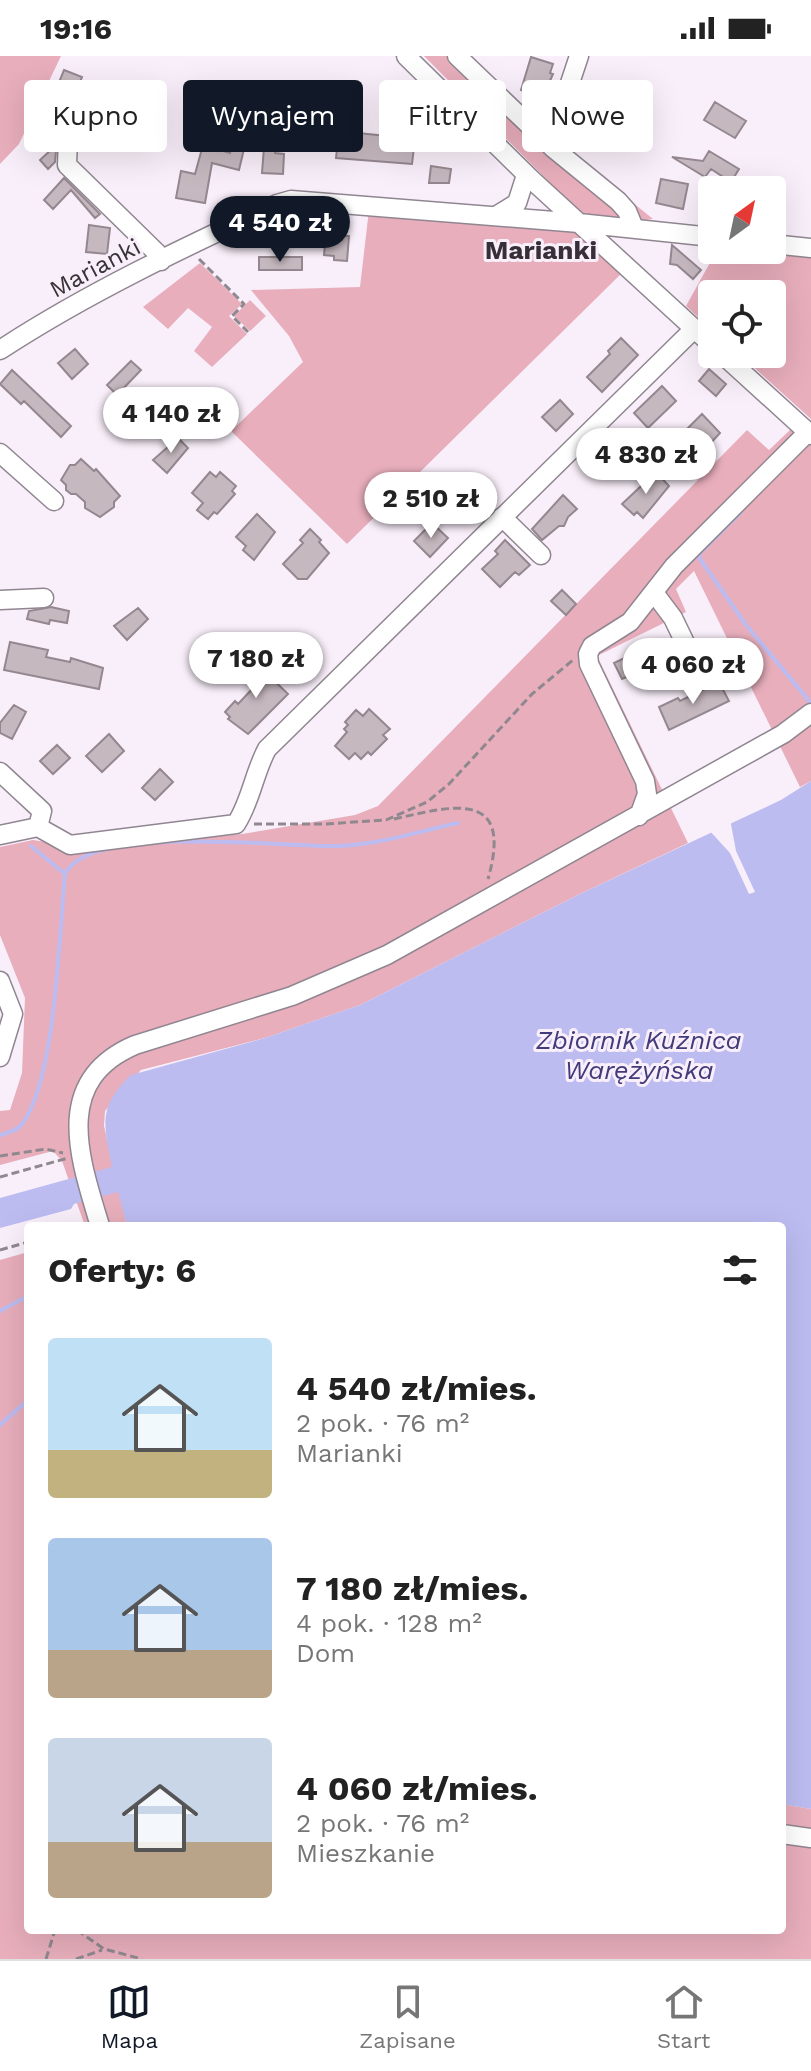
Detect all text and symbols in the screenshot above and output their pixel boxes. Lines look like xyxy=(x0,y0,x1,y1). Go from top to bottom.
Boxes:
text: 19:16 xyxy=(40,11,112,46)
chip: Kupno xyxy=(24,80,167,152)
chip: Wynajem xyxy=(183,80,363,152)
chip: Filtry xyxy=(379,80,506,152)
chip: Nowe xyxy=(522,80,653,152)
north arrow xyxy=(698,176,786,264)
map controls xyxy=(698,176,786,368)
pin: 4 540 zł xyxy=(197,196,363,264)
text: 4 540 zł xyxy=(228,207,332,237)
street label: Marianki xyxy=(45,233,145,303)
district label: Marianki xyxy=(485,235,597,265)
button: locate xyxy=(698,280,786,368)
pin: 4 140 zł xyxy=(88,387,254,455)
text: 4 140 zł xyxy=(121,398,221,428)
pin: 4 830 zł xyxy=(563,428,729,496)
text: 4 830 zł xyxy=(594,439,698,469)
pin: 2 510 zł xyxy=(348,472,514,540)
text: 2 510 zł xyxy=(382,483,480,513)
pin: 7 180 zł xyxy=(173,632,339,700)
pin: 4 060 zł xyxy=(610,638,776,706)
text: 7 180 zł xyxy=(207,643,305,673)
text: 4 060 zł xyxy=(641,649,745,679)
water label: Zbiornik Kuźnica Warężyńska xyxy=(535,1025,742,1085)
icon: filters xyxy=(718,1248,762,1292)
text: Oferty: 6 xyxy=(48,1250,196,1290)
text: 4 540 zł/mies. xyxy=(296,1368,537,1408)
icon: home xyxy=(112,1370,208,1466)
text: 2 pok. · 76 m² xyxy=(296,1408,469,1438)
text: Marianki xyxy=(296,1438,403,1468)
text: 7 180 zł/mies. xyxy=(296,1568,528,1608)
icon: home xyxy=(112,1570,208,1666)
text: 4 pok. · 128 m² xyxy=(296,1608,482,1638)
text: Dom xyxy=(296,1638,355,1668)
text: 4 060 zł/mies. xyxy=(296,1768,538,1808)
icon: home xyxy=(112,1770,208,1866)
text: 2 pok. · 76 m² xyxy=(296,1808,469,1838)
text: Mieszkanie xyxy=(296,1838,435,1868)
tab: Mapa xyxy=(101,1980,158,2053)
tab: Zapisane xyxy=(359,1980,456,2053)
tab: Start xyxy=(657,1980,710,2053)

